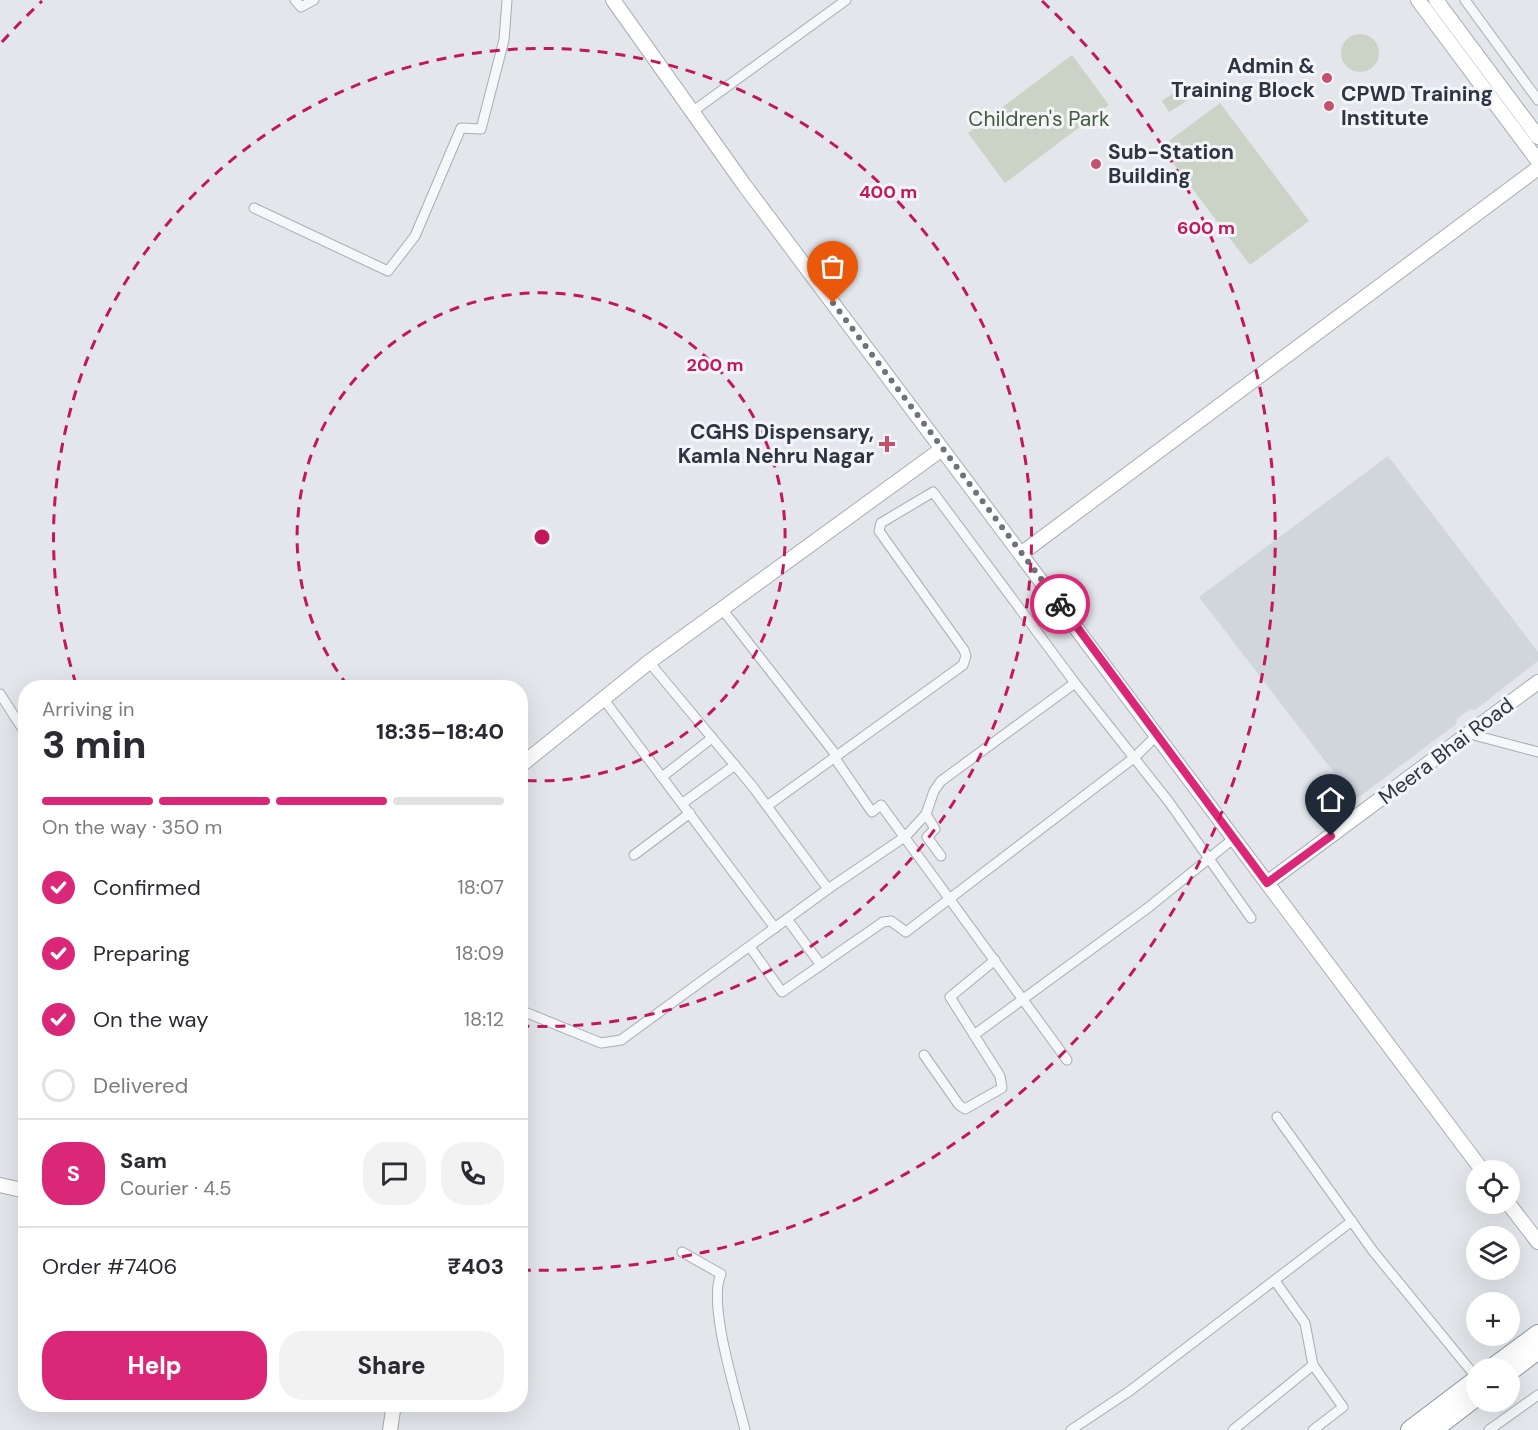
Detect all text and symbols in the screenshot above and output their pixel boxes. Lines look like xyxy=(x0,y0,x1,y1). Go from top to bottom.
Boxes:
place label: Admin & Training Block xyxy=(1171,52,1315,104)
marker: Admin & Training Block xyxy=(1320,71,1334,85)
place label: CPWD Training Institute xyxy=(1341,80,1493,132)
marker: CPWD Training Institute xyxy=(1322,99,1336,113)
park label: Children's Park xyxy=(968,105,1110,133)
place label: Sub-Station Building xyxy=(1108,138,1234,190)
marker: Sub-Station Building xyxy=(1089,157,1103,171)
text: 400 m xyxy=(859,180,917,204)
text: 600 m xyxy=(1177,216,1235,240)
pin xyxy=(807,241,858,303)
icon: bag xyxy=(816,250,849,283)
text: 200 m xyxy=(687,353,743,377)
place label: CGHS Dispensary, Kamla Nehru Nagar xyxy=(678,418,874,470)
marker: CGHS Dispensary, Kamla Nehru Nagar xyxy=(878,435,896,453)
centre of rings xyxy=(532,527,552,547)
courier xyxy=(1030,574,1090,634)
icon: bike xyxy=(1044,588,1077,621)
street label: Meera Bhai Road xyxy=(1373,691,1519,811)
text: Arriving in xyxy=(42,696,134,722)
text: 18:35–18:40 xyxy=(376,717,504,746)
text: 3 min xyxy=(42,719,147,770)
pin xyxy=(1305,774,1356,836)
icon: home xyxy=(1314,783,1347,816)
text: On the way · 350 m xyxy=(42,814,222,840)
icon: check xyxy=(42,871,75,904)
text: Confirmed xyxy=(93,873,201,902)
text: 18:07 xyxy=(457,874,504,900)
icon: check xyxy=(42,937,75,970)
text: Preparing xyxy=(93,939,190,968)
text: 18:09 xyxy=(455,940,504,966)
icon: check xyxy=(42,1003,75,1036)
text: On the way xyxy=(93,1005,208,1034)
text: 18:12 xyxy=(464,1006,504,1032)
text: Delivered xyxy=(93,1071,188,1100)
button: chat xyxy=(363,1142,426,1205)
button: phone xyxy=(441,1142,504,1205)
text: Sam xyxy=(120,1146,167,1175)
text: S xyxy=(67,1159,80,1188)
map controls xyxy=(1466,1160,1520,1412)
button: locate xyxy=(1466,1160,1520,1214)
text: Courier · 4.5 xyxy=(120,1175,232,1201)
button: layers xyxy=(1466,1226,1520,1280)
text: Order #7406 xyxy=(42,1252,177,1281)
text: ₹403 xyxy=(447,1252,504,1281)
button: + xyxy=(1466,1292,1520,1346)
button: Help xyxy=(42,1331,267,1400)
button: Share xyxy=(279,1331,504,1400)
button: − xyxy=(1466,1358,1520,1412)

